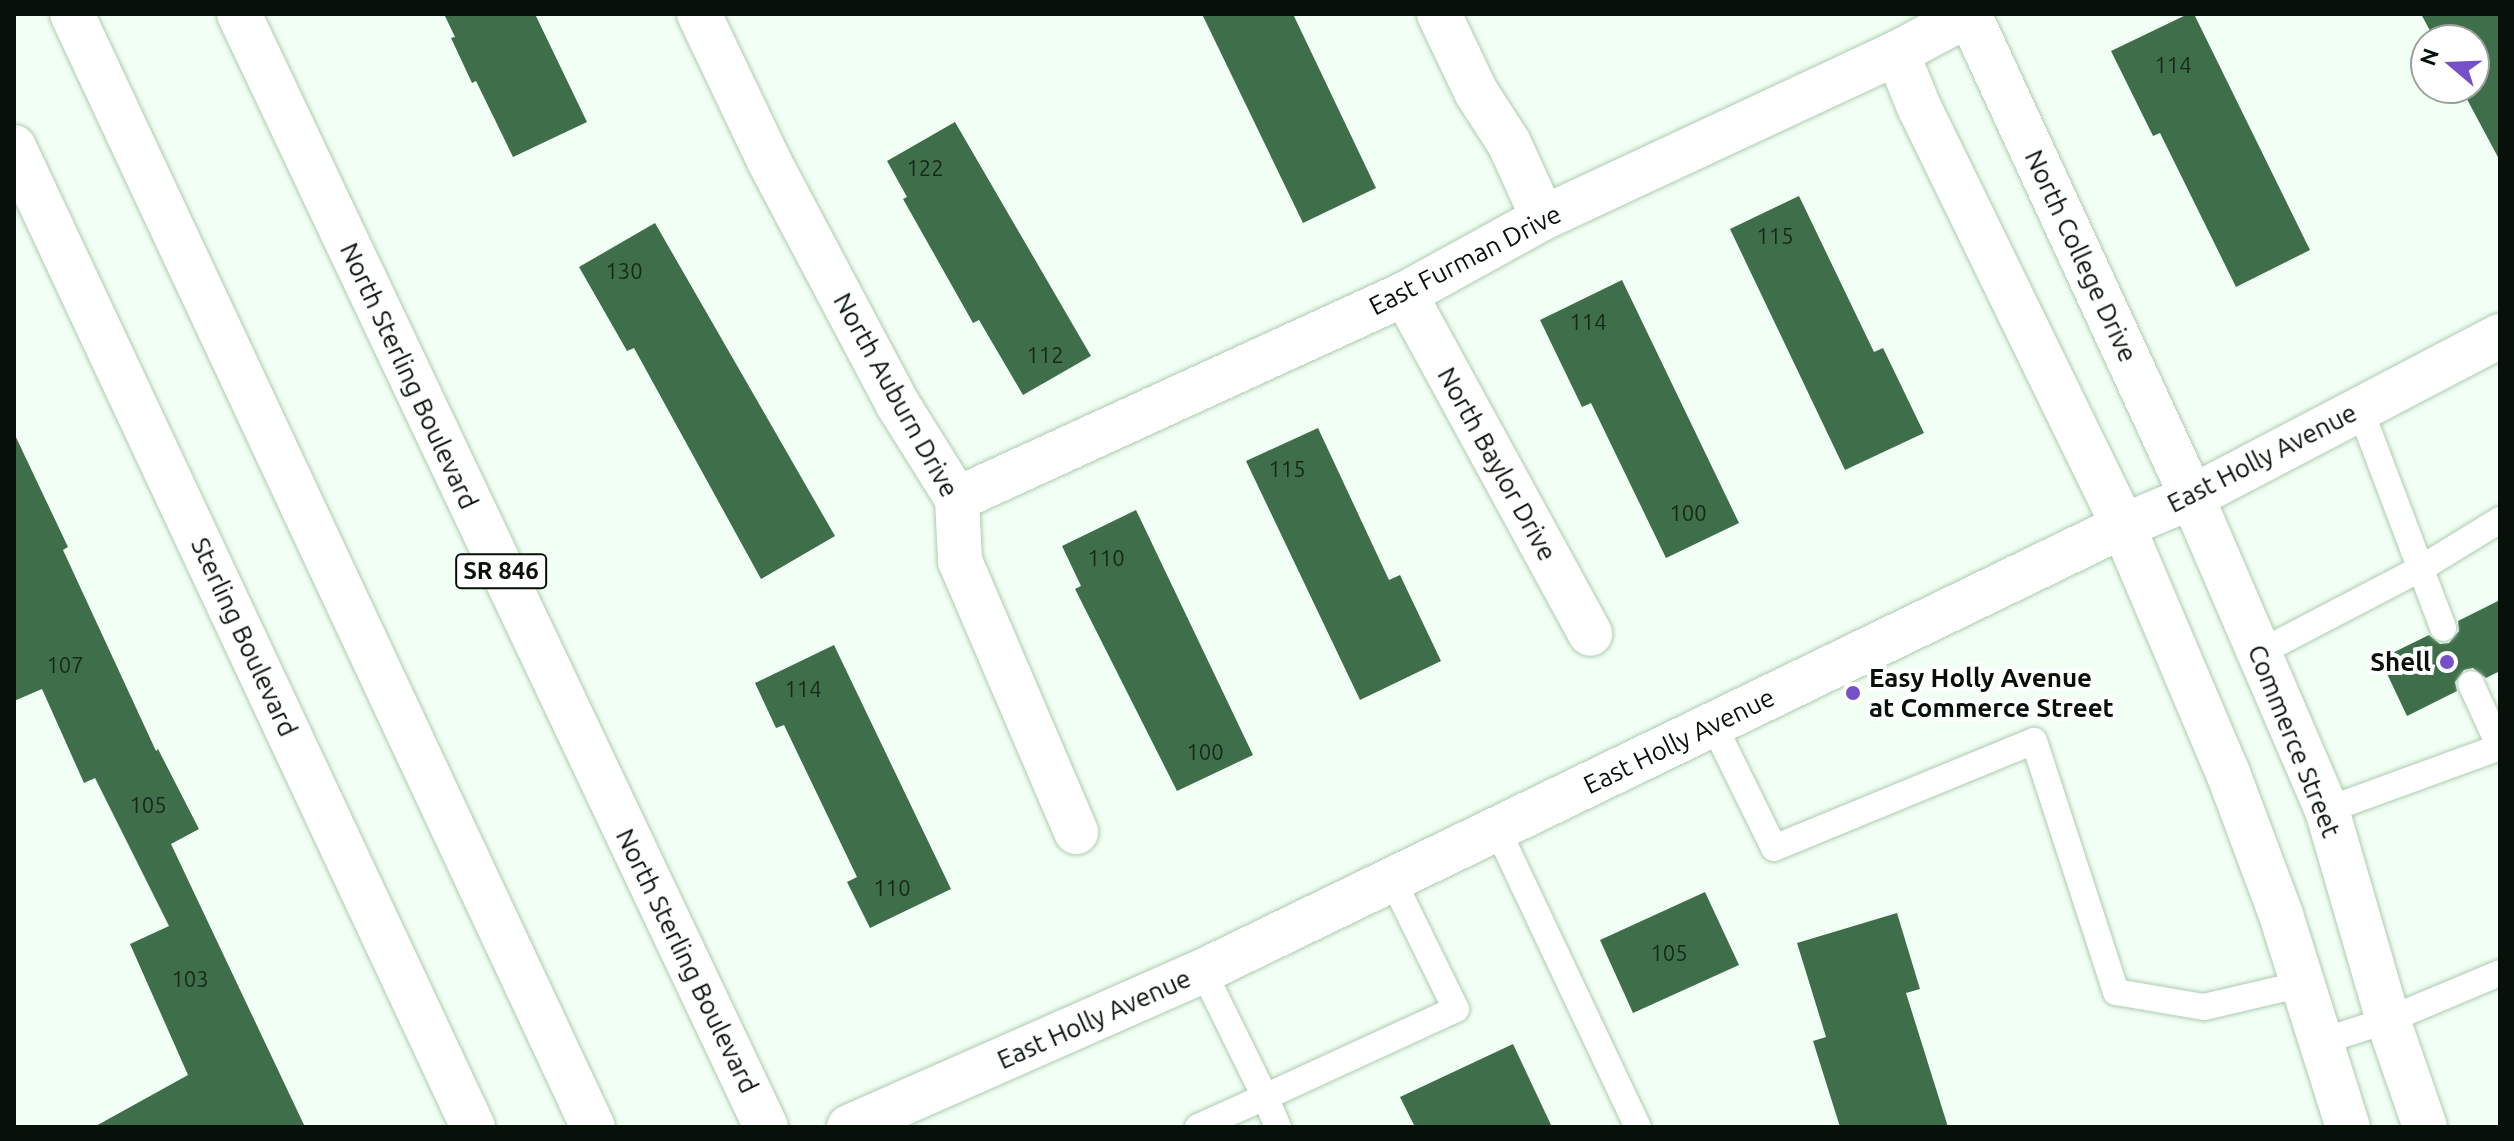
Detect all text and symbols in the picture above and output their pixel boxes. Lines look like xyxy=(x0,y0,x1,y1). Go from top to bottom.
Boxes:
north arrow xyxy=(2410,24,2490,104)
text: N xyxy=(2414,45,2443,69)
house number: 114 xyxy=(2154,52,2192,78)
street label: North College Drive xyxy=(2018,145,2144,367)
house number: 122 xyxy=(906,155,944,181)
street label: East Furman Drive xyxy=(1364,198,1566,322)
house number: 115 xyxy=(1756,223,1794,249)
street label: North Sterling Boulevard xyxy=(334,238,484,514)
house number: 130 xyxy=(605,258,643,284)
street label: North Auburn Drive xyxy=(827,287,965,503)
house number: 114 xyxy=(1569,309,1607,335)
house number: 112 xyxy=(1026,342,1064,368)
street label: North Baylor Drive xyxy=(1431,362,1563,566)
street label: East Holly Avenue xyxy=(2162,397,2362,519)
house number: 115 xyxy=(1268,456,1306,482)
house number: 100 xyxy=(1669,500,1707,526)
street label: Sterling Boulevard xyxy=(184,533,304,741)
house number: 110 xyxy=(1087,545,1125,571)
road number: SR 846 xyxy=(455,551,547,591)
street label: Commerce Street xyxy=(2241,640,2347,842)
place label: Shell xyxy=(2370,646,2431,678)
house number: 107 xyxy=(46,652,84,678)
marker: Shell xyxy=(2438,653,2456,671)
place label: Easy Holly Avenue at Commerce Street xyxy=(1869,662,2114,724)
house number: 114 xyxy=(784,676,822,702)
street label: East Holly Avenue xyxy=(1579,681,1779,801)
marker: Easy Holly Avenue at Commerce Street xyxy=(1844,684,1862,702)
house number: 100 xyxy=(1186,739,1224,765)
house number: 105 xyxy=(129,792,167,818)
street label: North Sterling Boulevard xyxy=(609,824,765,1098)
house number: 110 xyxy=(873,875,911,901)
house number: 105 xyxy=(1650,940,1688,966)
street label: East Holly Avenue xyxy=(992,962,1196,1076)
house number: 103 xyxy=(171,966,209,992)

